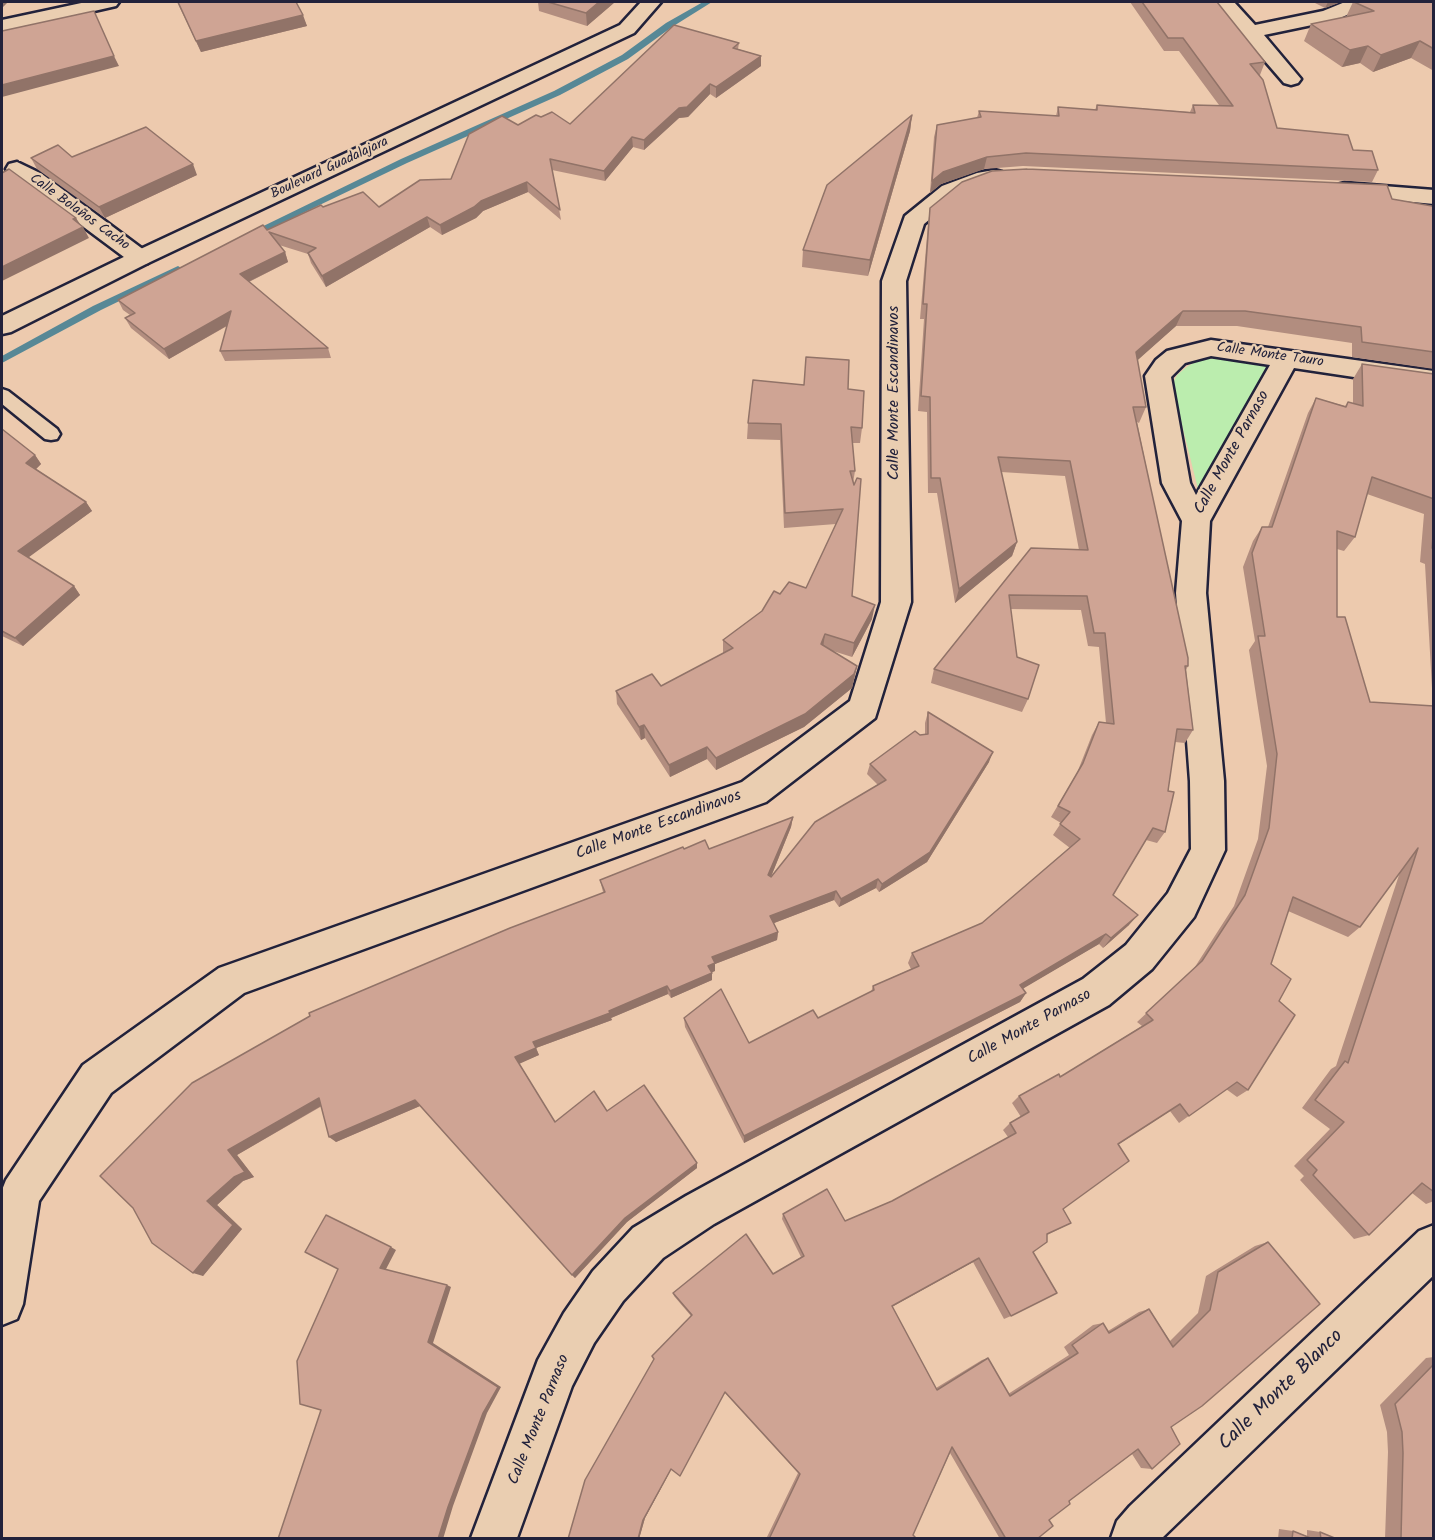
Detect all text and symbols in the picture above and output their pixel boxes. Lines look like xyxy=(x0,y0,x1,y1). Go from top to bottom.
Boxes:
street label: Boulevard Guadalajara xyxy=(268,134,392,204)
street label: Calle Bolaños Cacho xyxy=(26,171,132,255)
street label: Calle Monte Escandinavos xyxy=(885,306,905,480)
street label: Calle Monte Tauro xyxy=(1216,340,1324,372)
street label: Calle Monte Parnaso xyxy=(1191,388,1275,518)
street label: Calle Monte Escandinavos xyxy=(574,787,744,865)
street label: Calle Monte Parnaso xyxy=(965,986,1095,1070)
street label: Calle Monte Blanco xyxy=(1215,1325,1349,1457)
street label: Calle Monte Parnaso xyxy=(505,1352,575,1488)

